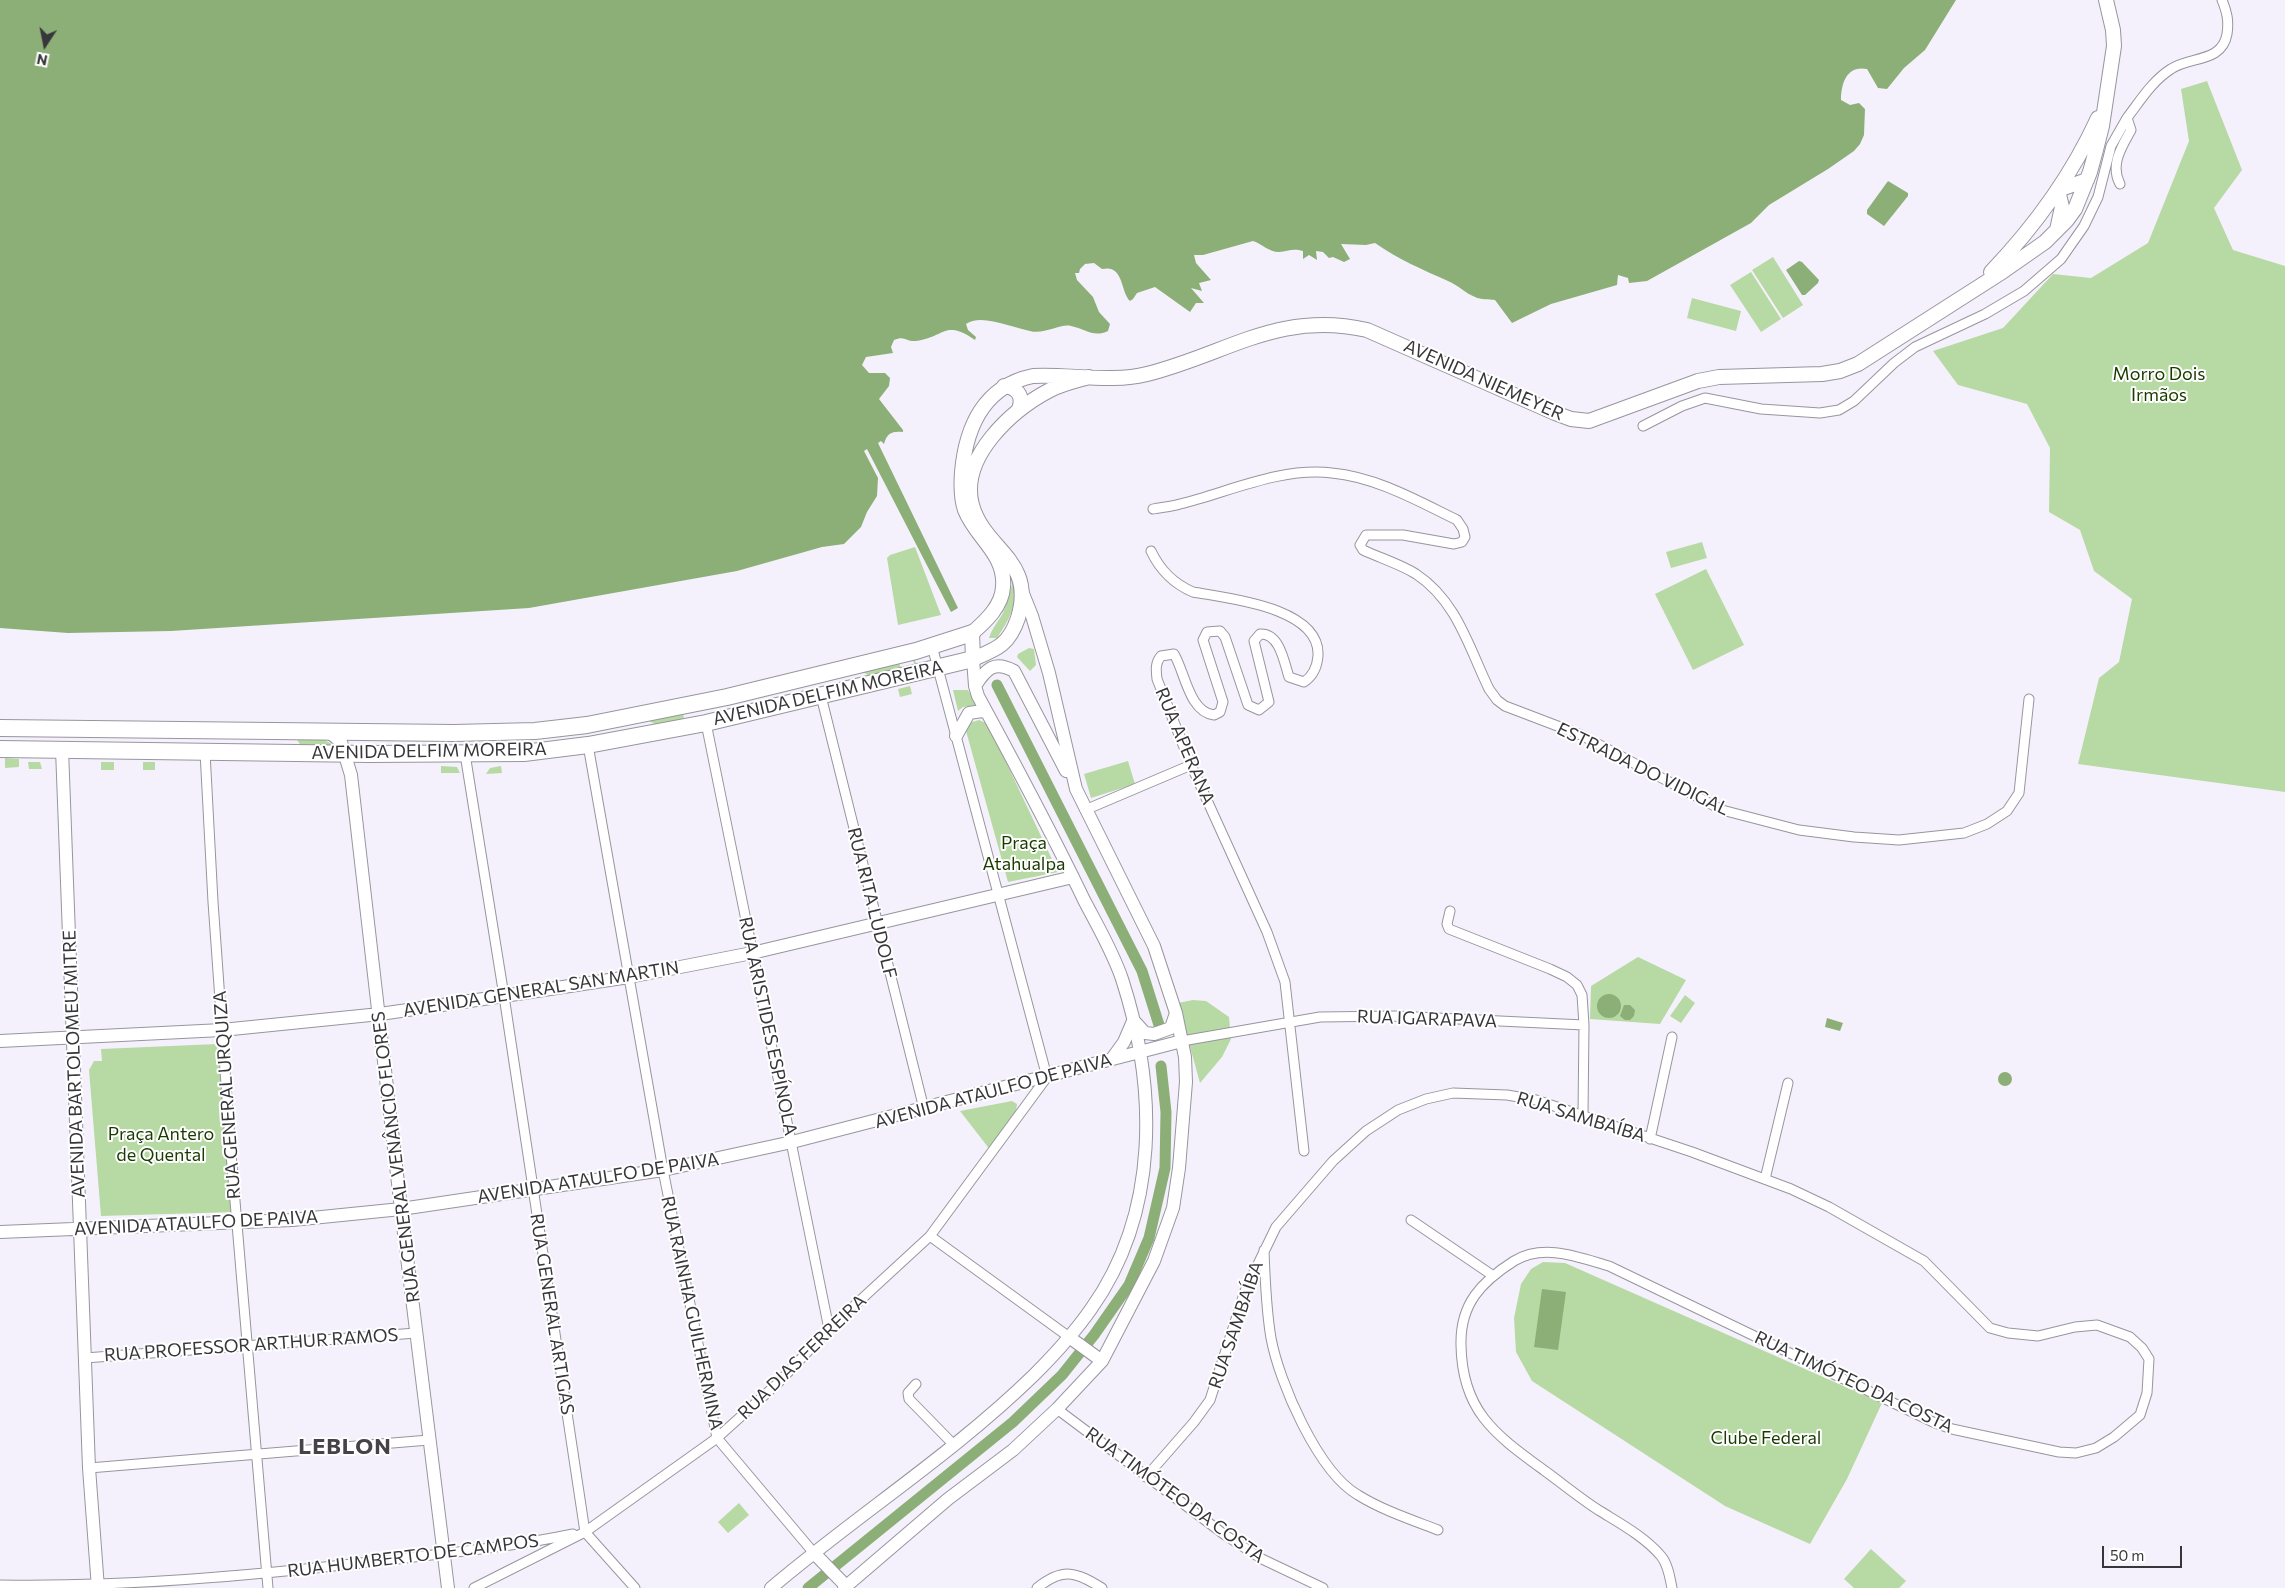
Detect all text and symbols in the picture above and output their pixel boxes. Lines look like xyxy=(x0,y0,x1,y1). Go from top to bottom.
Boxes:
north arrow xyxy=(20,20,70,70)
text: N xyxy=(35,51,49,70)
street label: AVENIDA NIEMEYER xyxy=(1401,335,1567,425)
park label: Morro Dois Irmãos xyxy=(2112,363,2206,406)
street label: AVENIDA DELFIM MOREIRA xyxy=(711,656,945,730)
street label: RUA APERANA xyxy=(1151,684,1219,808)
street label: ESTRADA DO VIDIGAL xyxy=(1554,718,1732,820)
street label: AVENIDA DELFIM MOREIRA xyxy=(311,738,547,764)
street label: RUA RITA LUDOLF xyxy=(843,825,901,981)
park label: Praça Atahualpa xyxy=(983,832,1065,874)
street label: RUA ARISTIDES ESPÍNOLA xyxy=(734,915,802,1137)
street label: AVENIDA BARTOLOMEU MITRE xyxy=(59,930,89,1198)
street label: AVENIDA GENERAL SAN MARTIN xyxy=(401,956,681,1022)
street label: RUA GENERAL URQUIZA xyxy=(209,990,245,1200)
street label: RUA IGARAPAVA xyxy=(1357,1006,1497,1032)
street label: RUA GENERAL VENÂNCIO FLORES xyxy=(367,1010,425,1304)
street label: AVENIDA ATAULFO DE PAIVA xyxy=(872,1049,1114,1133)
street label: RUA SAMBAÍBA xyxy=(1514,1087,1648,1147)
park label: Praça Antero de Quental xyxy=(108,1123,214,1166)
street label: AVENIDA ATAULFO DE PAIVA xyxy=(476,1148,720,1208)
street label: RUA RAINHA GUILHERMINA xyxy=(657,1194,727,1432)
street label: AVENIDA ATAULFO DE PAIVA xyxy=(73,1206,319,1240)
street label: RUA GENERAL ARTIGAS xyxy=(525,1212,579,1416)
street label: RUA SAMBAÍBA xyxy=(1204,1258,1268,1392)
street label: RUA DIAS FERREIRA xyxy=(733,1290,871,1424)
street label: RUA PROFESSOR ARTHUR RAMOS xyxy=(103,1324,399,1366)
street label: RUA TIMÓTEO DA COSTA xyxy=(1751,1326,1957,1438)
street label: RUA TIMÓTEO DA COSTA xyxy=(1081,1423,1269,1567)
park label: Clube Federal xyxy=(1711,1427,1821,1449)
district label: LEBLON xyxy=(298,1434,392,1460)
street label: RUA HUMBERTO DE CAMPOS xyxy=(286,1530,540,1582)
scale bar xyxy=(2105,1536,2185,1568)
text: 50 m xyxy=(2110,1546,2144,1564)

